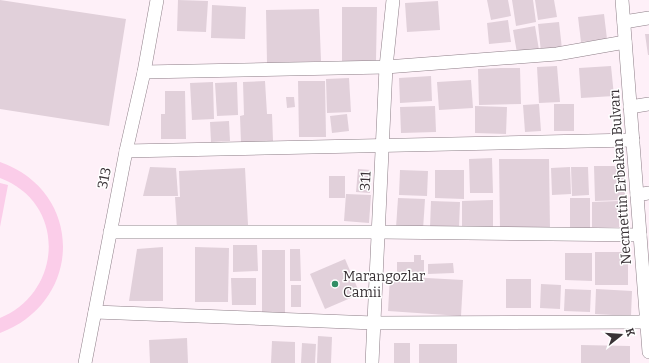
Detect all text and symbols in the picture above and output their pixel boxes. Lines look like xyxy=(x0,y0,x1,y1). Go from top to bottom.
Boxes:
street label: Necmettin Erbakan Bulvarı xyxy=(606,89,635,265)
street label: 313 xyxy=(94,166,115,190)
street label: 311 xyxy=(357,171,375,191)
place label: Marangozlar Camii xyxy=(343,268,425,301)
marker: Marangozlar Camii xyxy=(330,279,340,289)
north arrow xyxy=(601,315,641,355)
text: K xyxy=(623,327,637,338)

